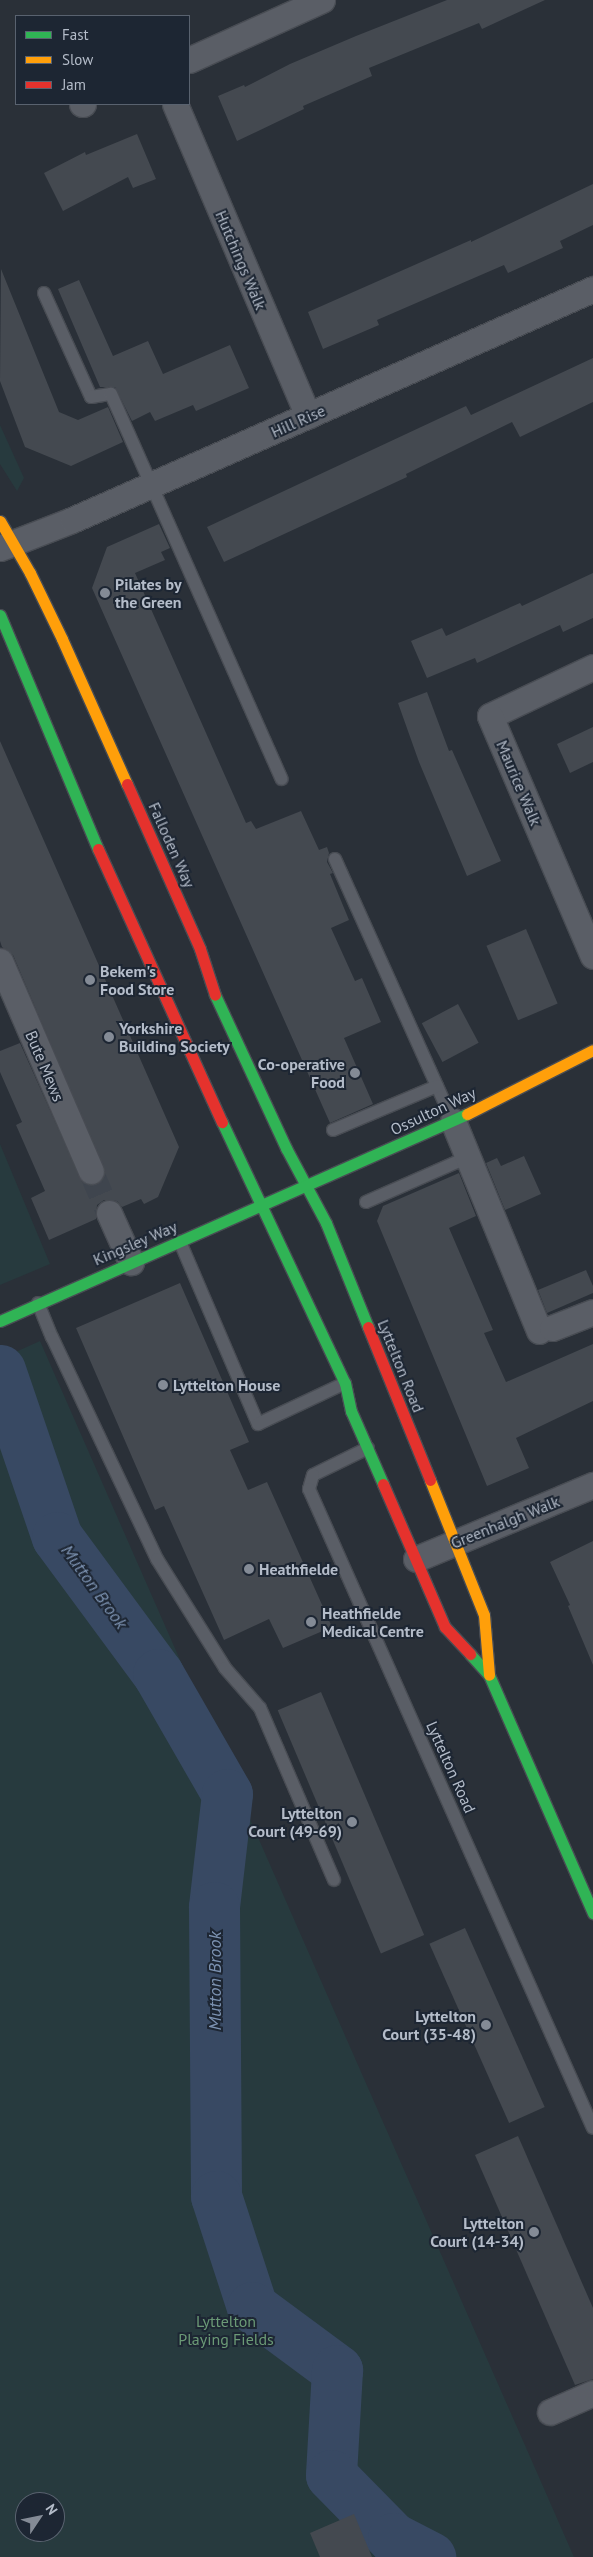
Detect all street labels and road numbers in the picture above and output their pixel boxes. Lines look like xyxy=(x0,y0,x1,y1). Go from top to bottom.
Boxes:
street label: Hutchings Walk xyxy=(211,207,271,313)
street label: Hill Rise xyxy=(268,401,328,441)
street label: Maurice Walk xyxy=(492,737,546,829)
street label: Falloden Way xyxy=(145,799,199,891)
street label: Bute Mews xyxy=(22,1028,68,1104)
street label: Ossulton Way xyxy=(387,1083,479,1139)
street label: Kingsley Way xyxy=(90,1217,180,1269)
street label: Lyttelton Road xyxy=(374,1317,428,1415)
street label: Greenhalgh Walk xyxy=(448,1491,562,1553)
street label: Lyttelton Road xyxy=(422,1718,480,1816)

